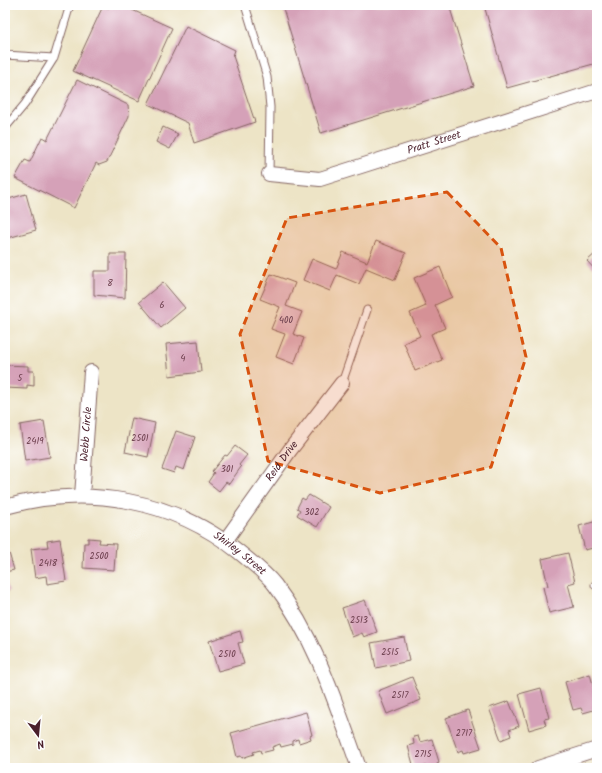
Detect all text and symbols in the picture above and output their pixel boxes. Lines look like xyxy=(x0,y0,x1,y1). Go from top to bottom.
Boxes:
street label: Pratt Street xyxy=(405,126,464,160)
house number: 8 xyxy=(107,276,113,291)
house number: 6 xyxy=(159,298,165,313)
house number: 400 xyxy=(279,313,293,328)
house number: 4 xyxy=(181,351,186,366)
house number: 5 xyxy=(18,371,24,386)
street label: Webb Circle xyxy=(76,406,97,462)
house number: 2501 xyxy=(131,431,149,446)
house number: 2419 xyxy=(26,434,44,449)
street label: Reid Drive xyxy=(261,437,303,486)
house number: 301 xyxy=(221,462,233,477)
house number: 302 xyxy=(305,505,319,520)
street label: Shirley Street xyxy=(210,527,271,580)
house number: 2500 xyxy=(89,549,109,564)
house number: 2418 xyxy=(39,556,58,571)
house number: 2513 xyxy=(350,613,368,628)
house number: 2515 xyxy=(381,645,400,660)
house number: 2510 xyxy=(218,647,236,662)
house number: 2517 xyxy=(391,688,409,703)
north arrow xyxy=(18,715,58,755)
house number: 2717 xyxy=(456,726,473,741)
text: N xyxy=(35,734,46,753)
house number: 2715 xyxy=(414,747,433,762)

